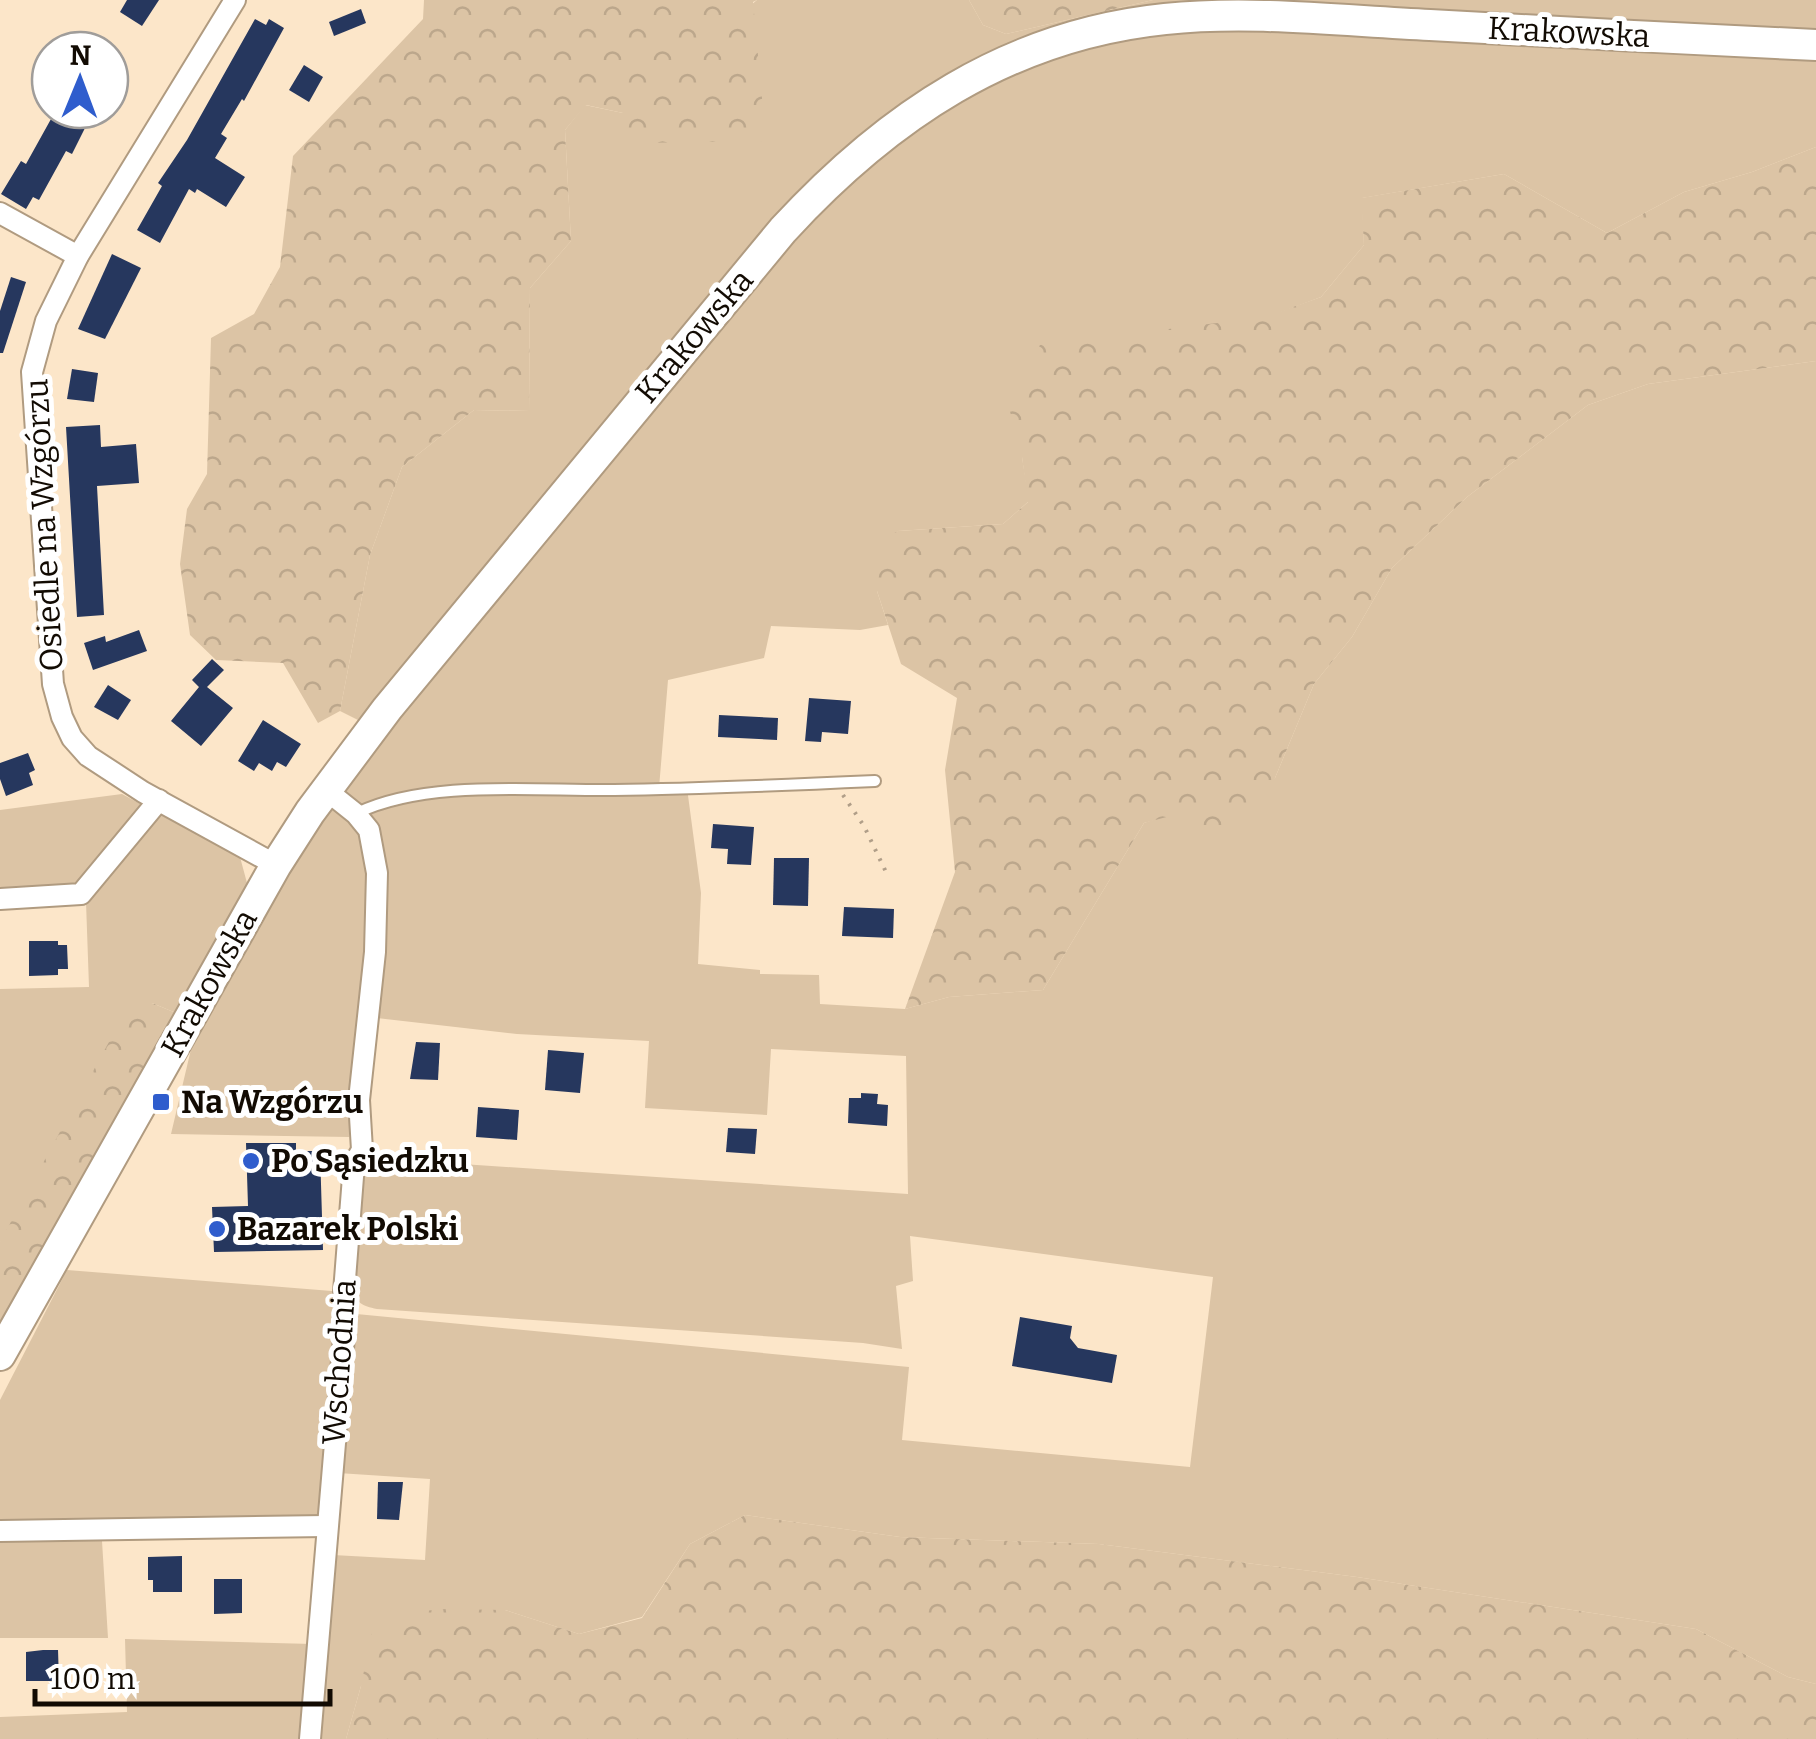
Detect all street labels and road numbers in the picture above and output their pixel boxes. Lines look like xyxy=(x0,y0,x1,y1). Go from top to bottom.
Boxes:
street label: Krakowska xyxy=(1487,9,1651,55)
street label: Krakowska xyxy=(627,262,761,410)
street label: Osiedle na Wzgórzu xyxy=(17,377,71,672)
street label: Krakowska xyxy=(153,903,265,1063)
street label: Wschodnia xyxy=(314,1278,364,1446)

